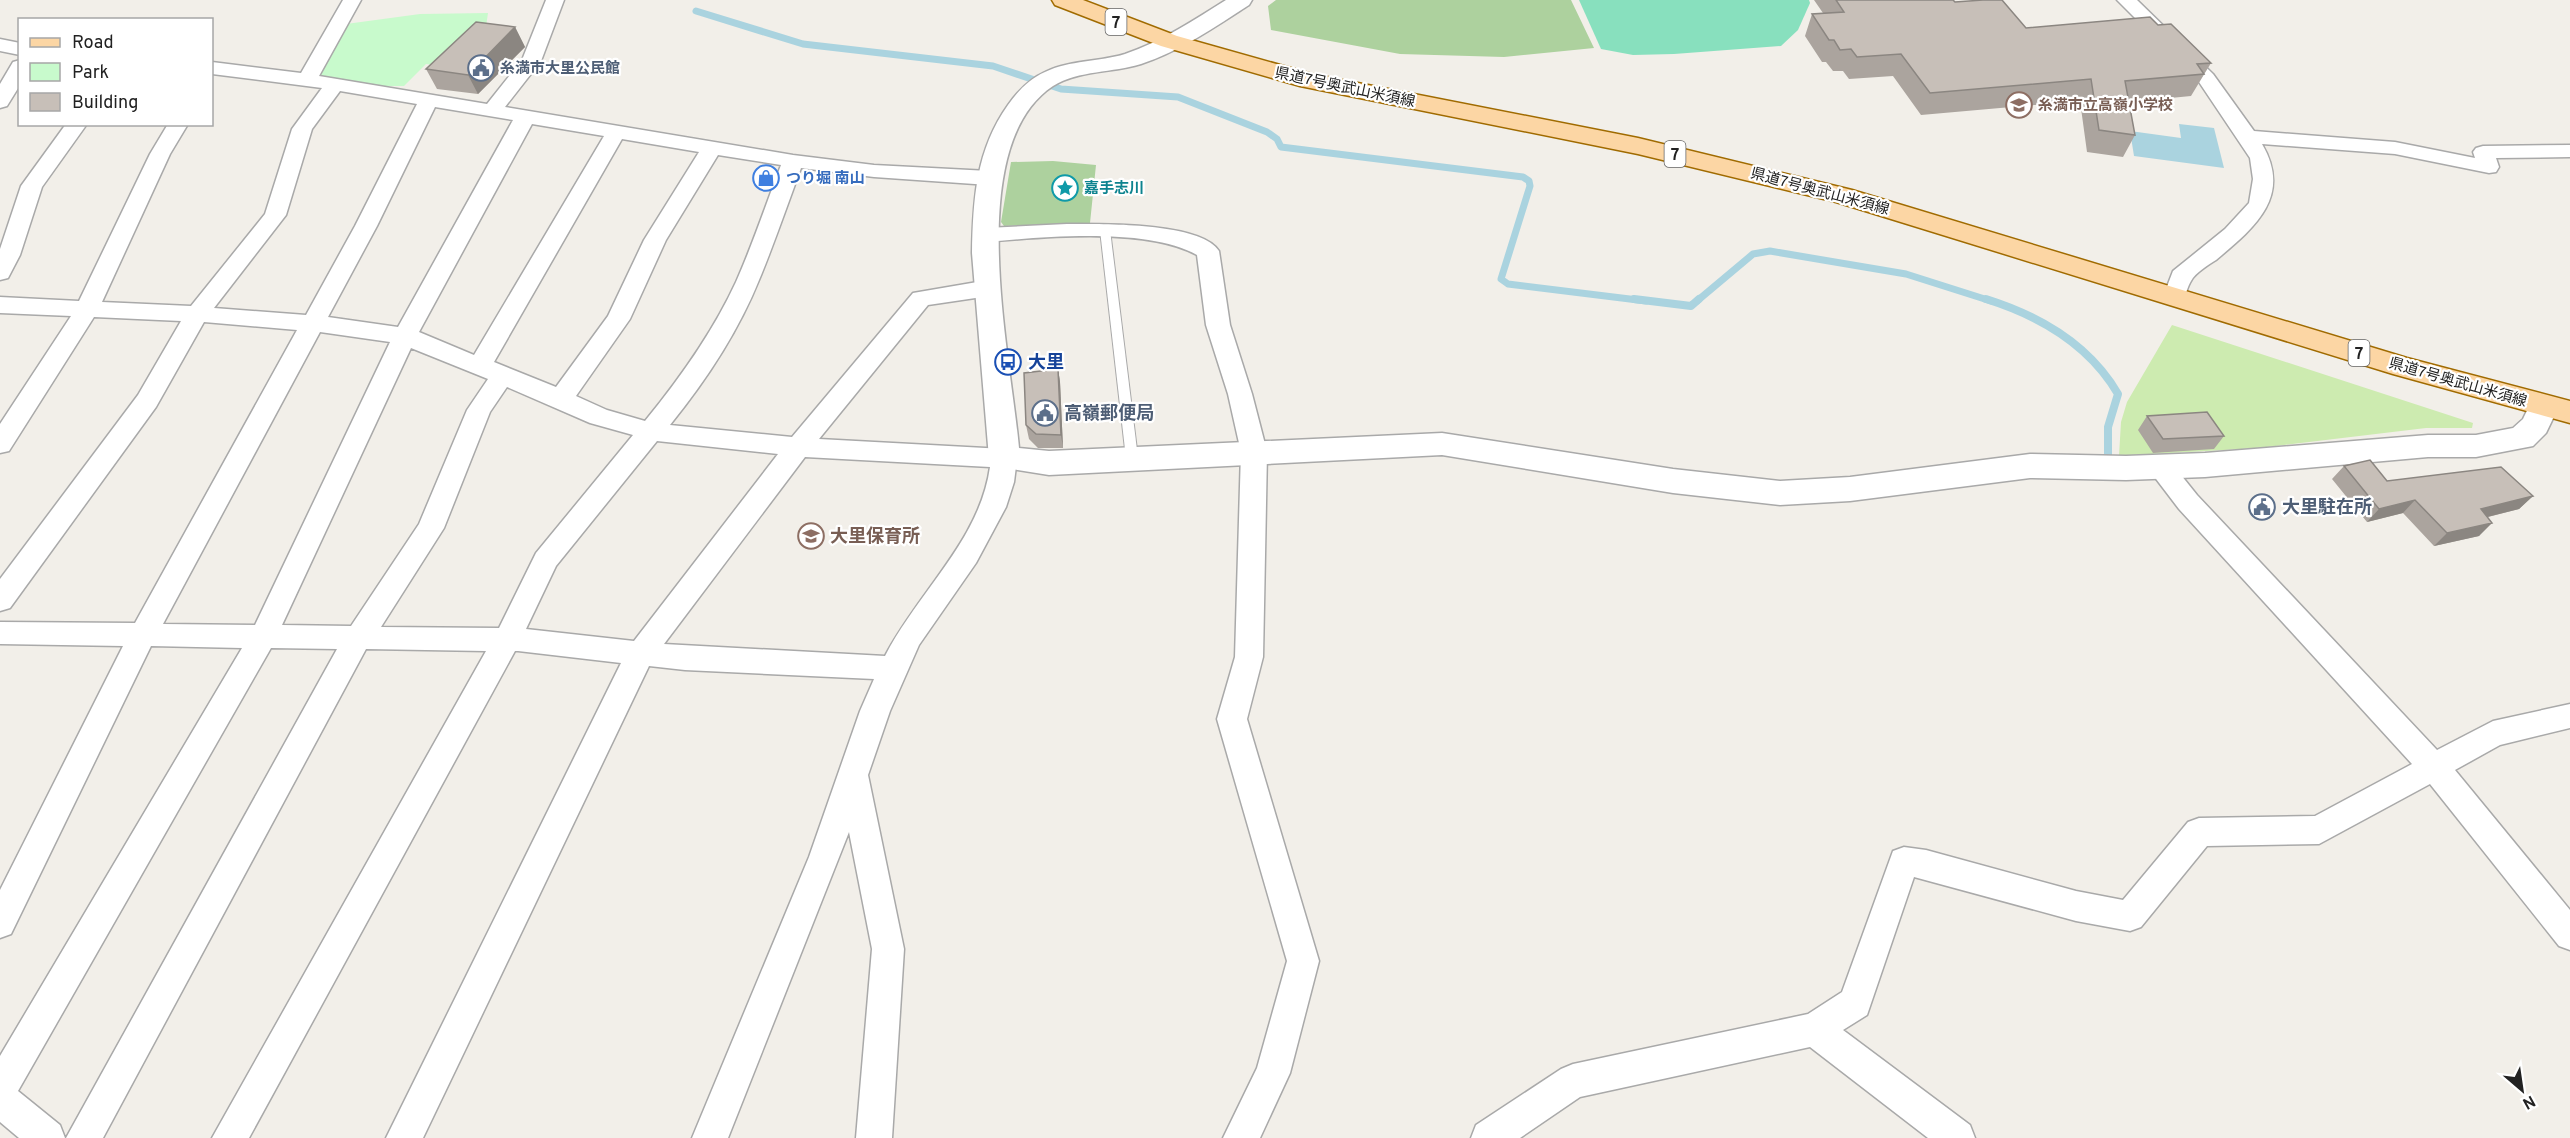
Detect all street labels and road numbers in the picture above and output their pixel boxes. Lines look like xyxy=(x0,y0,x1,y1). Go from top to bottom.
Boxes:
road number: 7 xyxy=(1106,9,1126,35)
street label: 県道7号奥武山米須線 xyxy=(1273,64,1417,113)
road number: 7 xyxy=(1664,141,1686,167)
street label: 県道7号奥武山米須線 xyxy=(1748,165,1891,220)
road number: 7 xyxy=(2348,340,2370,366)
street label: 県道7号奥武山米須線 xyxy=(2386,355,2529,412)

